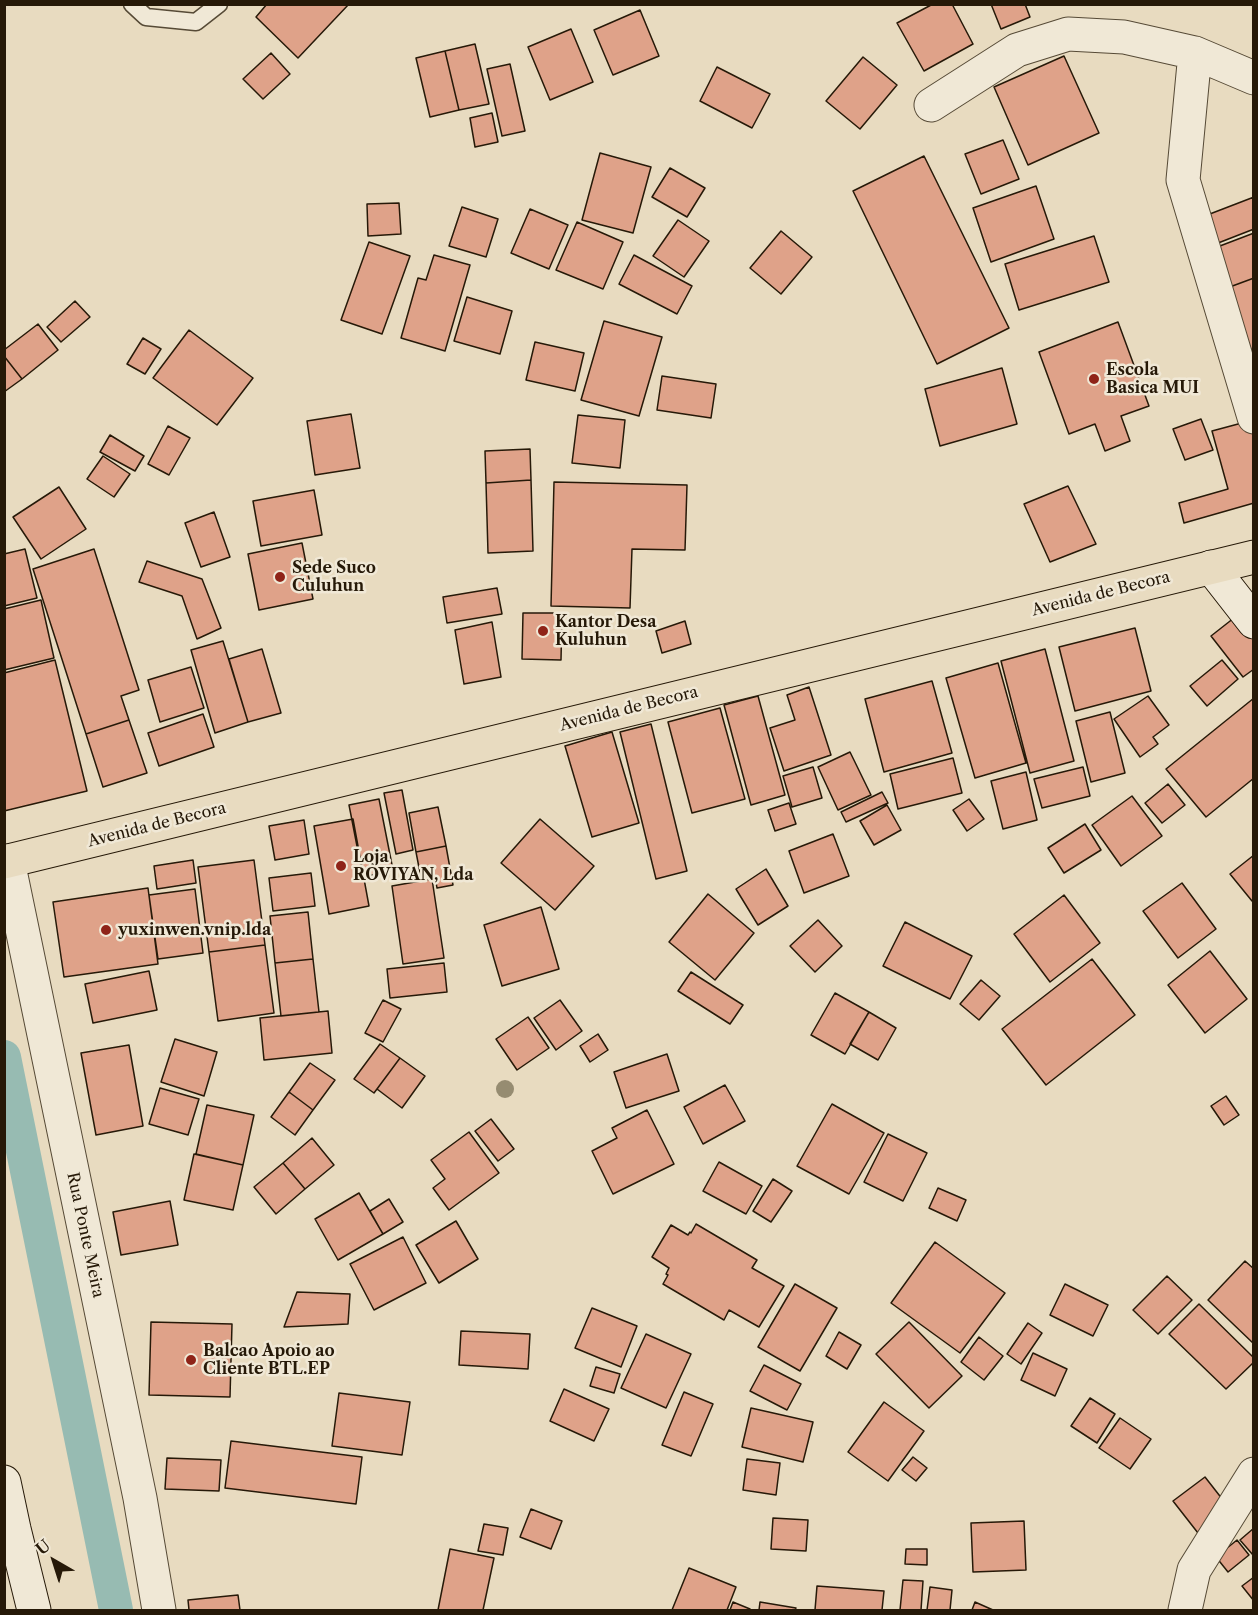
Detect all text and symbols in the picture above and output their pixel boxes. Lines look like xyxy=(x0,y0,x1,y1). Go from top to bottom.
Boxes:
place label: Escola Basica MUI xyxy=(1106,360,1199,398)
marker: Escola Basica MUI xyxy=(1087,372,1101,386)
place label: Sede Suco Culuhun xyxy=(292,558,376,596)
street label: Avenida de Becora xyxy=(1030,568,1172,620)
marker: Sede Suco Culuhun xyxy=(273,570,287,584)
place label: Kantor Desa Kuluhun xyxy=(555,612,657,650)
marker: Kantor Desa Kuluhun xyxy=(536,624,550,638)
street label: Avenida de Becora xyxy=(558,683,700,735)
street label: Avenida de Becora xyxy=(86,799,228,851)
place label: Loja ROVIYAN, Lda xyxy=(353,847,473,885)
marker: Loja ROVIYAN, Lda xyxy=(334,859,348,873)
place label: yuxinwen.vnip.lda xyxy=(118,920,271,940)
marker: yuxinwen.vnip.lda xyxy=(99,923,113,937)
street label: Rua Ponte Meira xyxy=(62,1170,108,1300)
place label: Balcao Apoio ao Cliente BTL.EP xyxy=(203,1341,335,1379)
marker: Balcao Apoio ao Cliente BTL.EP xyxy=(184,1353,198,1367)
north arrow xyxy=(24,1531,84,1591)
text: U xyxy=(31,1535,54,1559)

